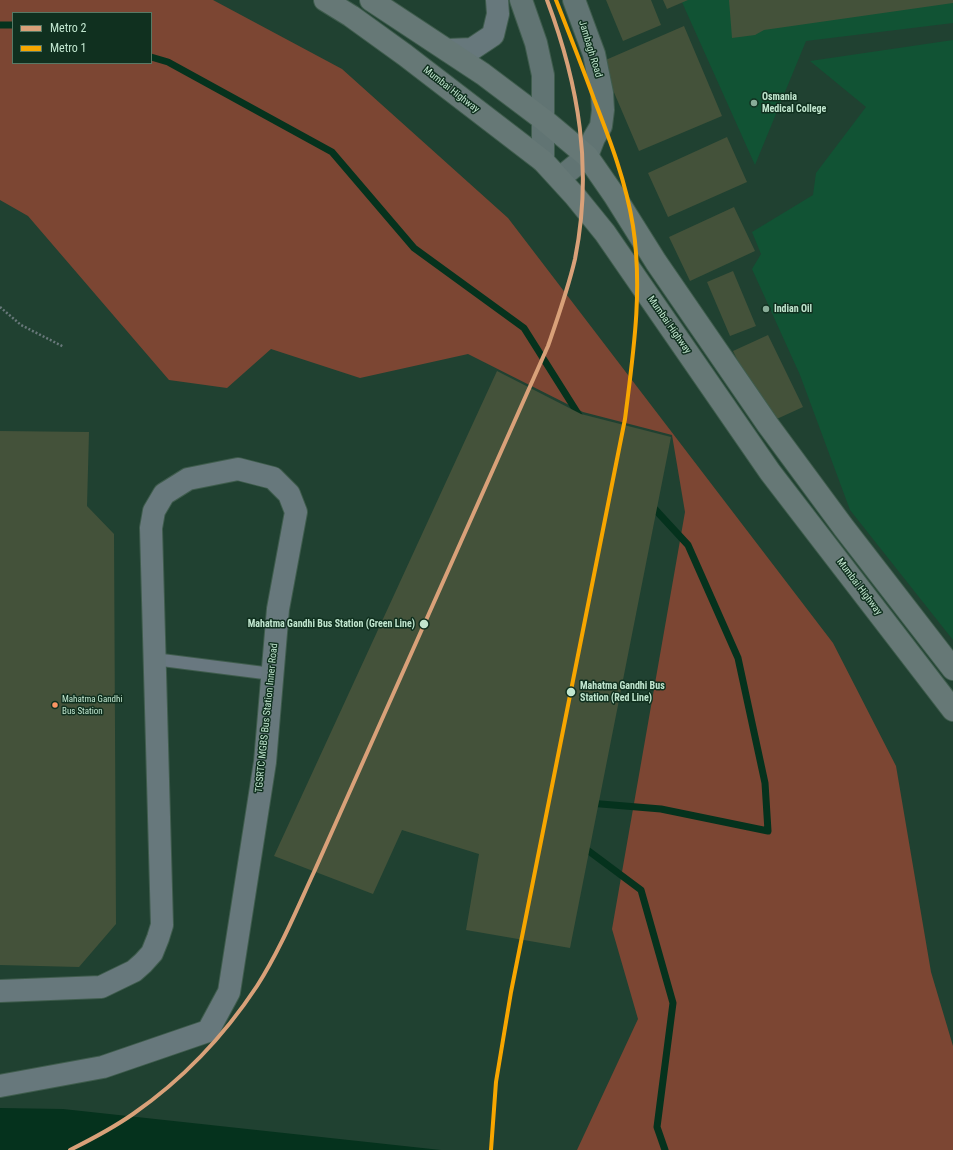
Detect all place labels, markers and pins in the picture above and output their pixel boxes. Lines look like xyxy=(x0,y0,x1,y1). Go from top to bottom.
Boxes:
place label: Osmania Medical College xyxy=(762,91,826,114)
marker: Osmania Medical College xyxy=(749,98,759,108)
place label: Indian Oil xyxy=(774,303,812,315)
marker: Indian Oil xyxy=(761,304,771,314)
place label: Mahatma Gandhi Bus Station (Green Line) xyxy=(248,618,415,630)
marker: Mahatma Gandhi Bus Station (Green Line) xyxy=(418,618,430,630)
place label: Mahatma Gandhi Bus Station (Red Line) xyxy=(580,680,665,704)
marker: Mahatma Gandhi Bus Station (Red Line) xyxy=(565,686,577,698)
place label: Mahatma Gandhi Bus Station xyxy=(62,695,122,716)
marker: Mahatma Gandhi Bus Station xyxy=(50,700,60,710)

